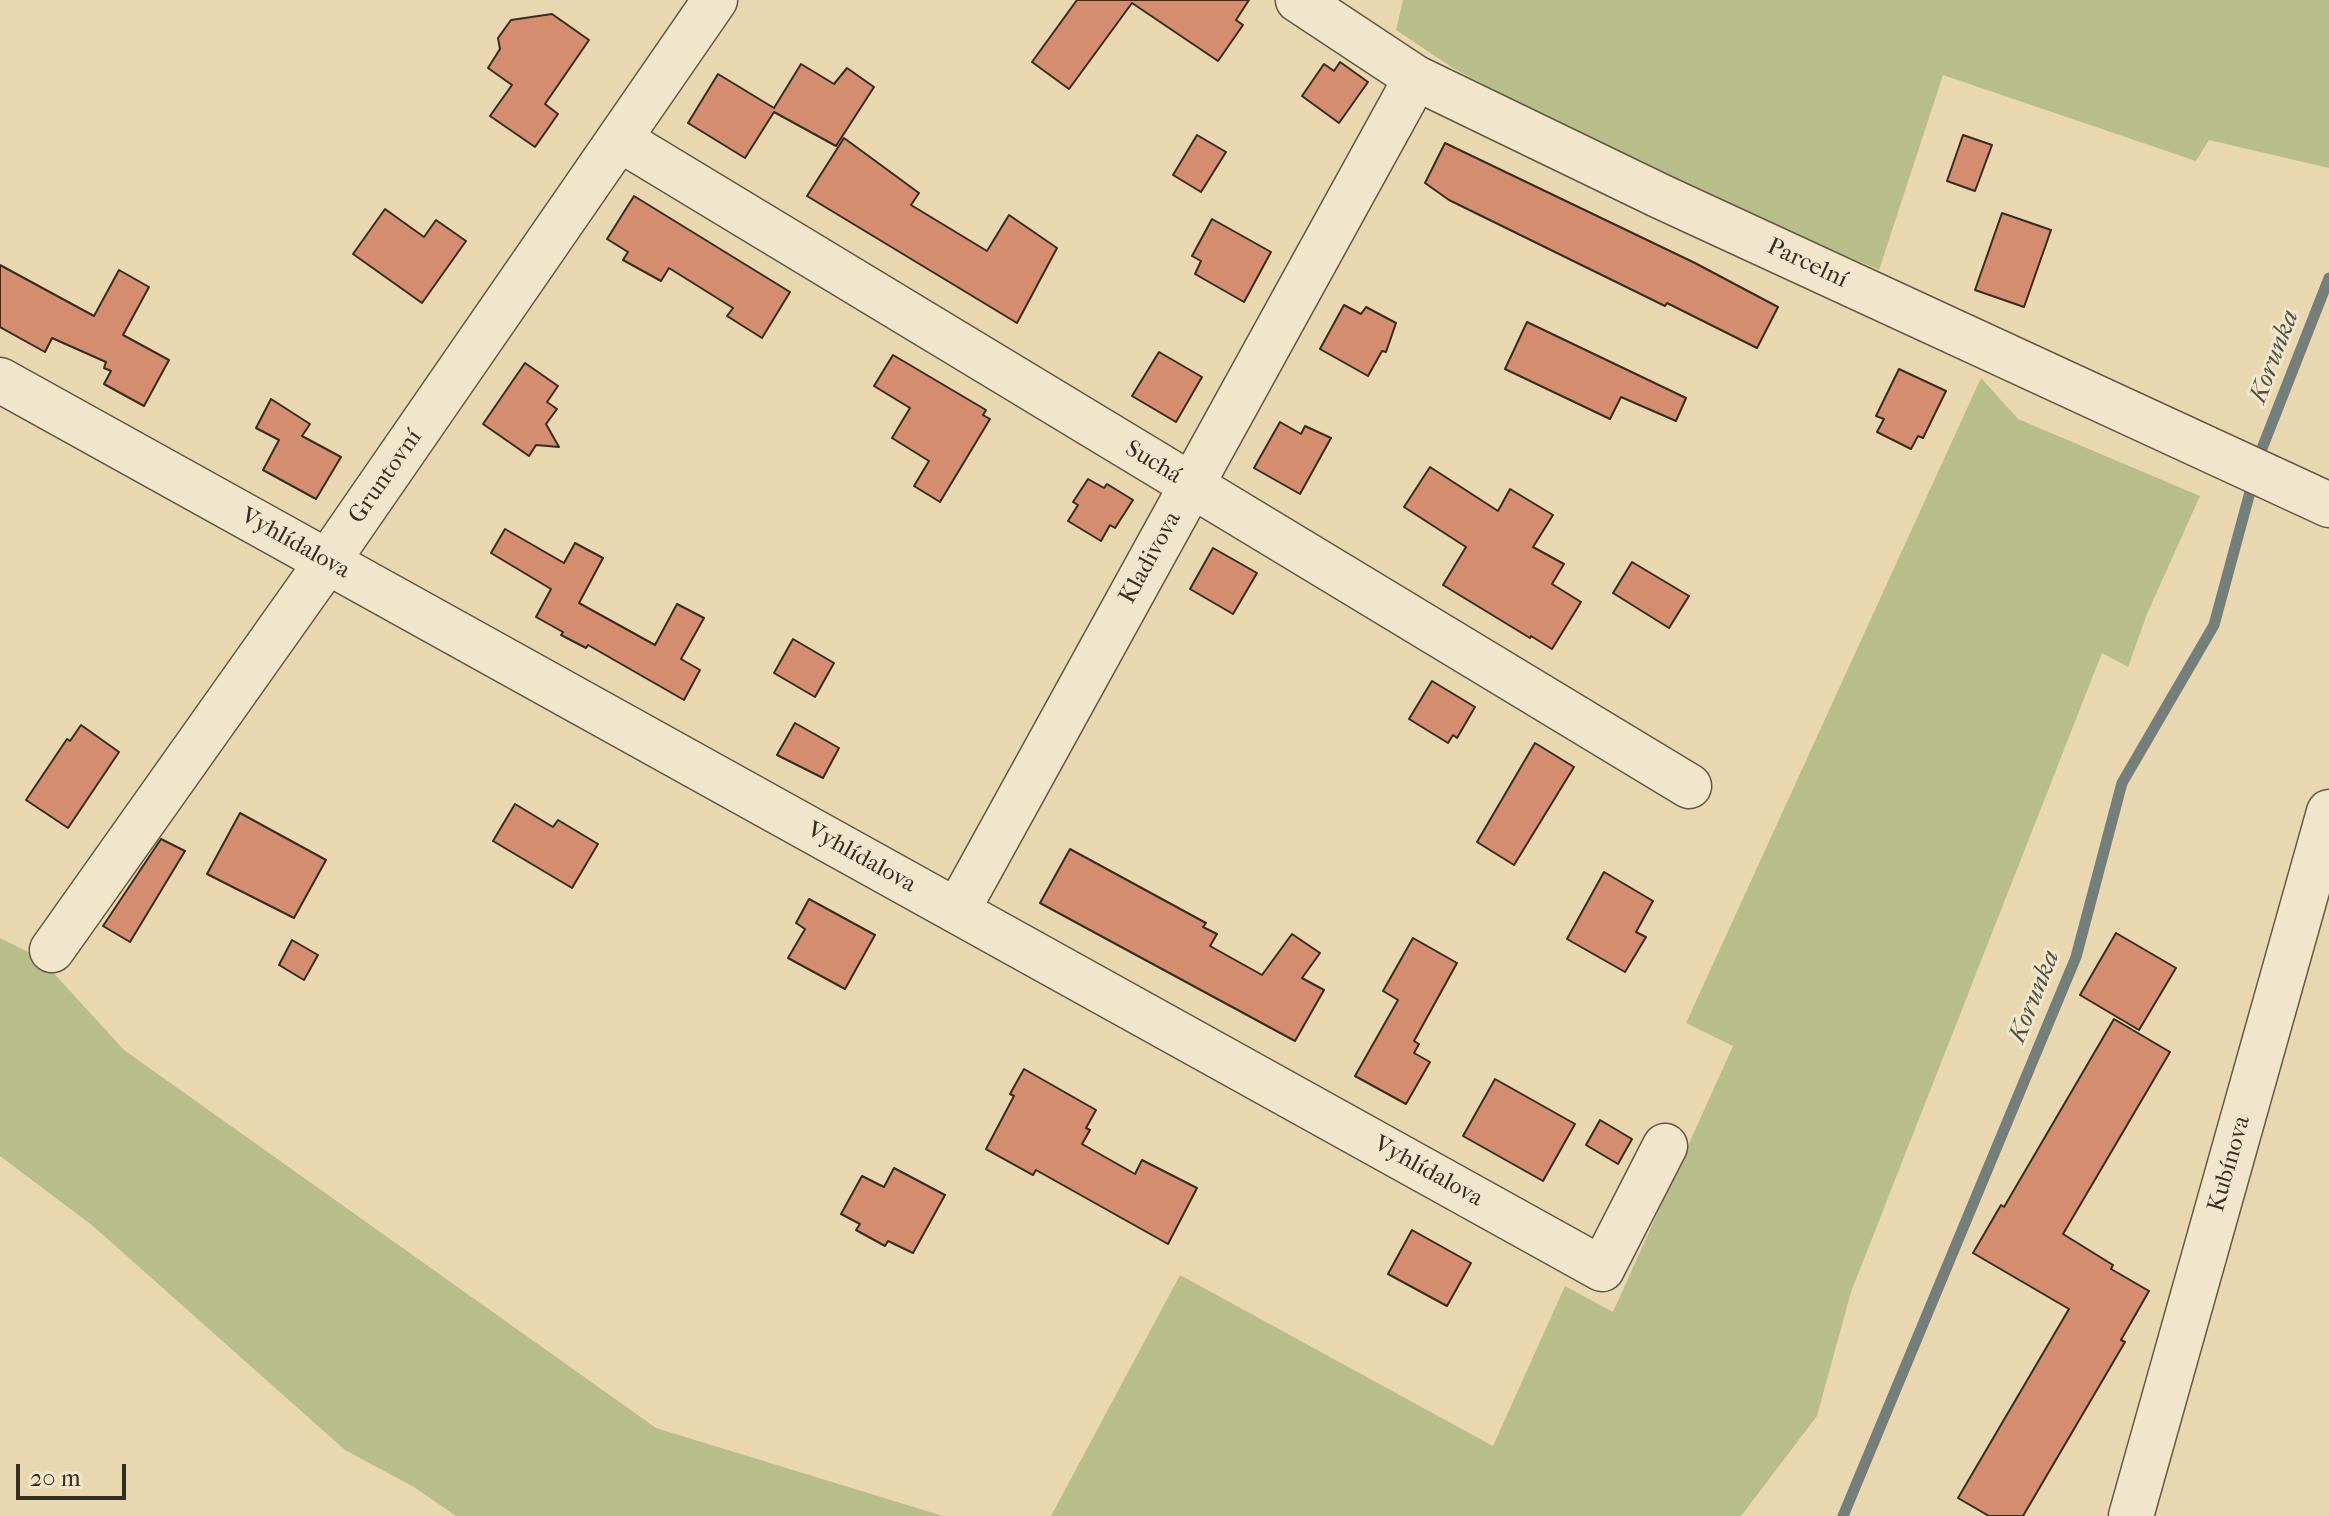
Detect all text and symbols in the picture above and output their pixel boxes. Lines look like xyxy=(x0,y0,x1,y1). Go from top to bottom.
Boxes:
street label: Parcelní xyxy=(1762,233,1852,295)
water label: Korunka xyxy=(2243,306,2307,408)
street label: Gruntovní xyxy=(343,425,429,529)
street label: Suchá xyxy=(1120,435,1186,491)
street label: Vyhlídalova xyxy=(235,502,355,586)
street label: Kladivova xyxy=(1114,507,1188,609)
street label: Vyhlídalova xyxy=(801,816,921,900)
water label: Korunka xyxy=(2002,946,2068,1048)
street label: Kubínova xyxy=(2203,1113,2257,1215)
street label: Vyhlídalova xyxy=(1368,1130,1488,1214)
scale bar xyxy=(20,1448,130,1498)
text: 20 m xyxy=(30,1464,81,1492)

